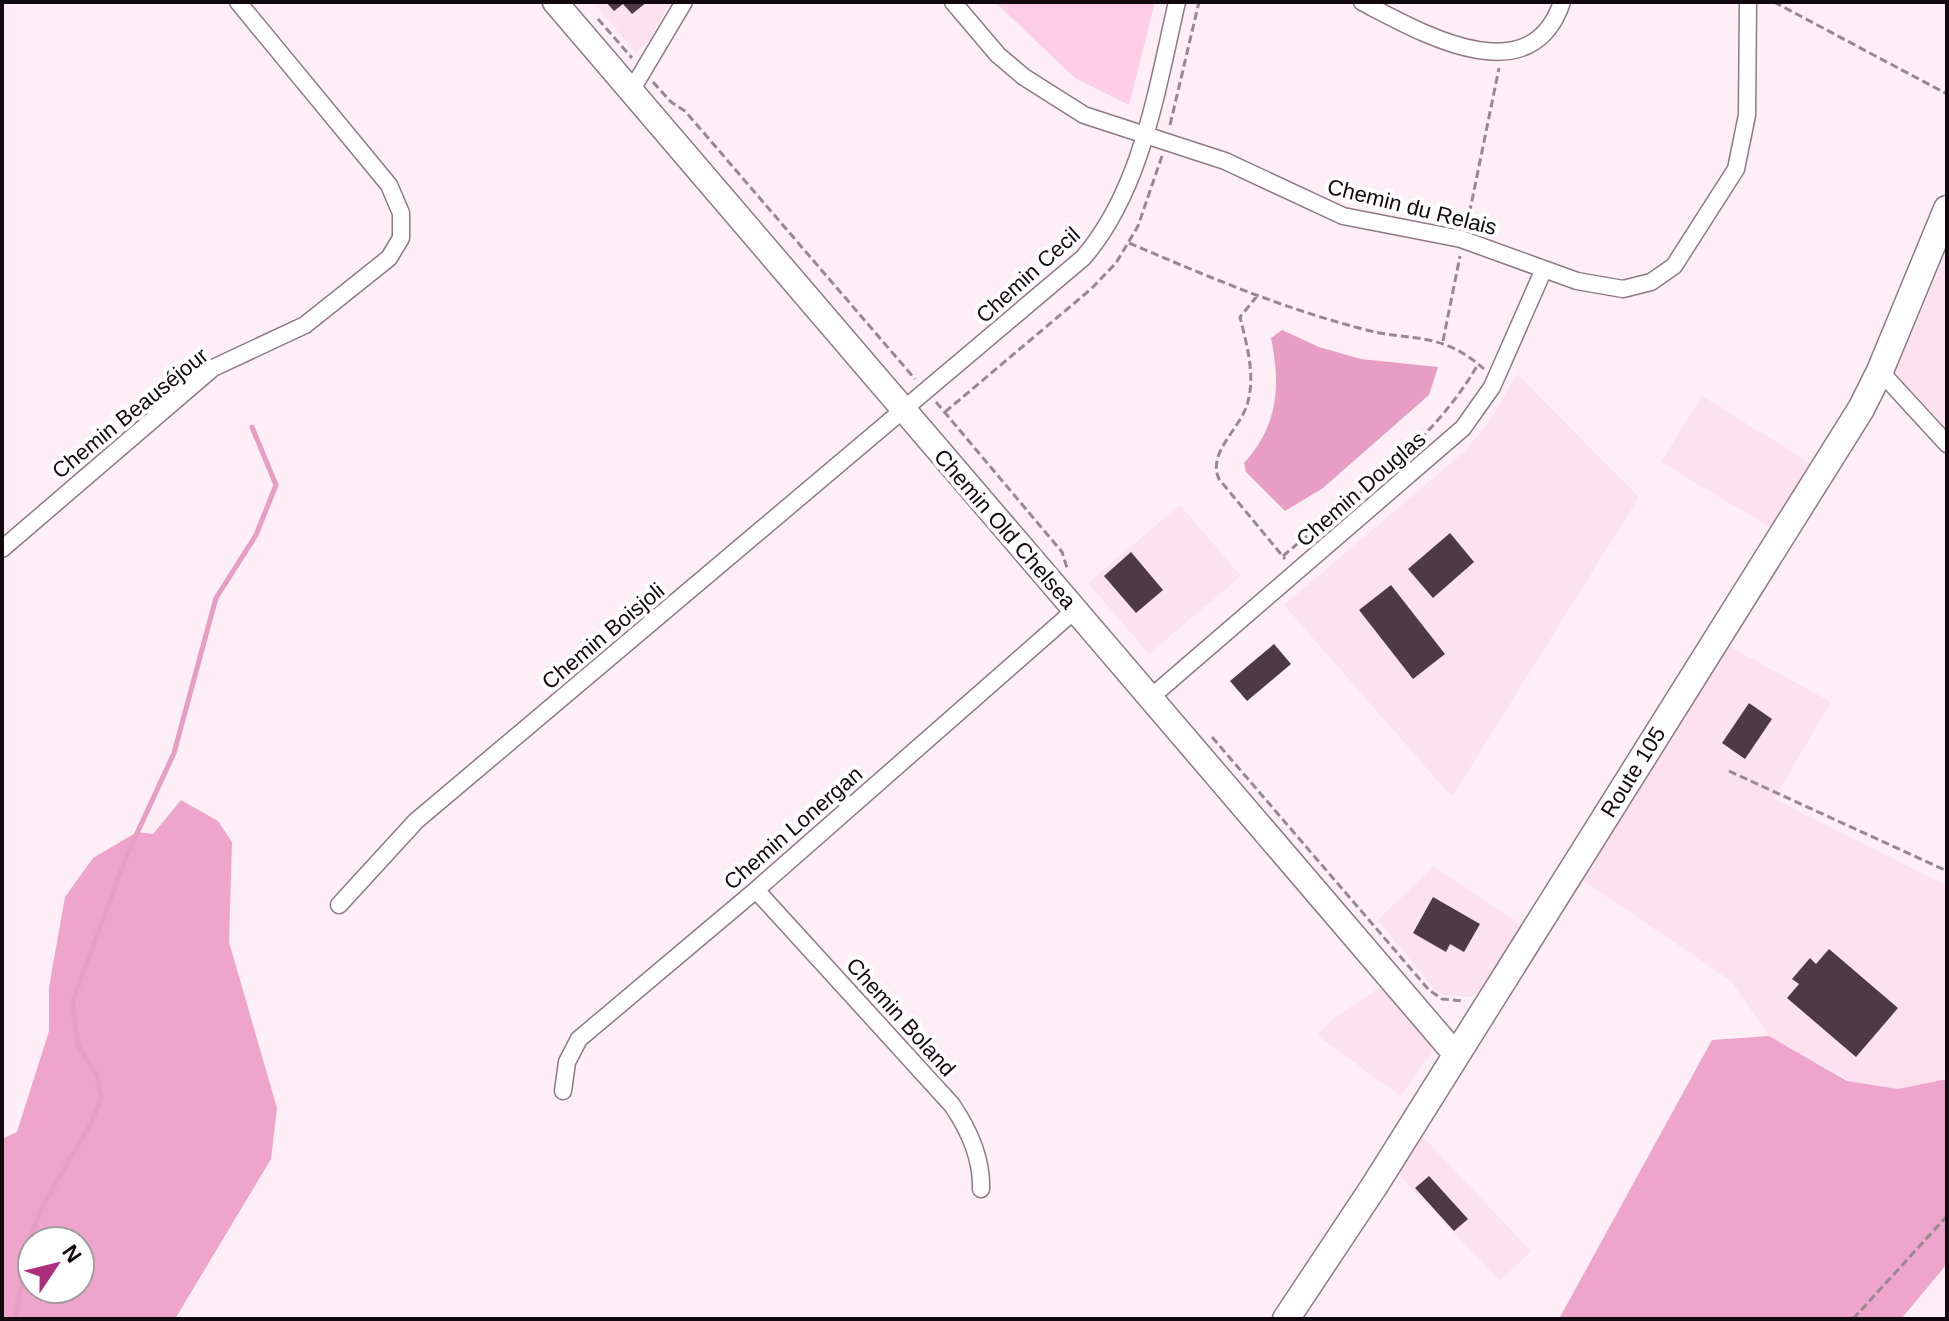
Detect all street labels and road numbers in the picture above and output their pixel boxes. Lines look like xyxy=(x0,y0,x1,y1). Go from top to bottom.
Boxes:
street label: Chemin du Relais xyxy=(1325,174,1499,240)
street label: Chemin Cecil xyxy=(971,222,1085,328)
street label: Chemin Beauséjour xyxy=(47,342,213,484)
street label: Chemin Douglas xyxy=(1291,426,1431,552)
street label: Chemin Old Chelsea xyxy=(929,444,1082,614)
street label: Chemin Boisjoli xyxy=(537,578,669,694)
street label: Route 105 xyxy=(1595,722,1671,822)
street label: Chemin Lonergan xyxy=(719,761,867,895)
street label: Chemin Boland xyxy=(841,953,961,1081)

